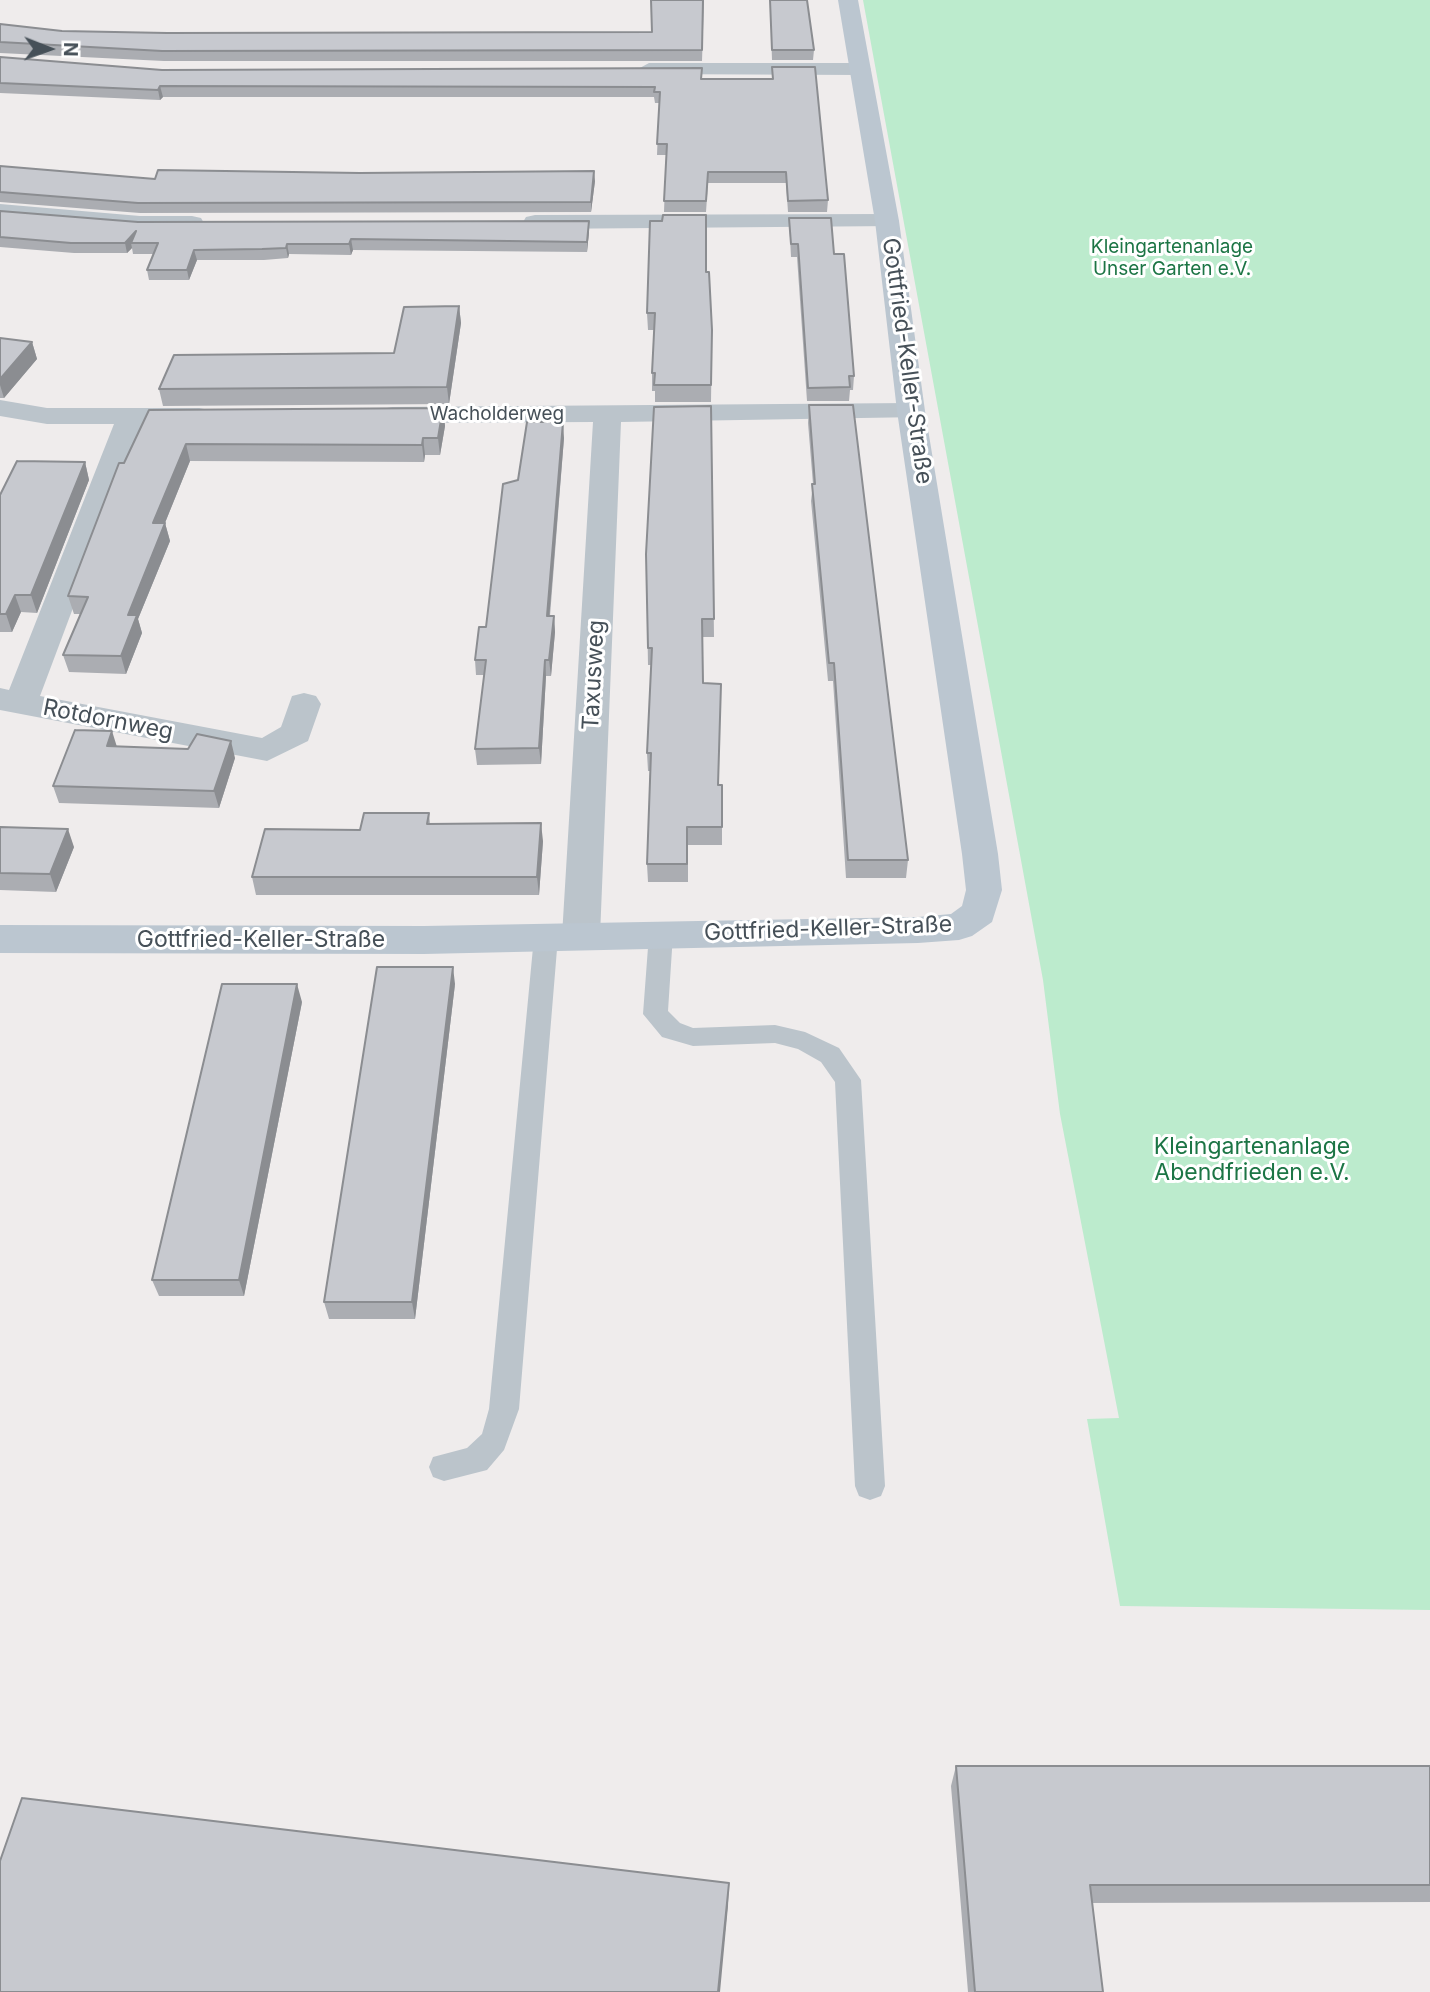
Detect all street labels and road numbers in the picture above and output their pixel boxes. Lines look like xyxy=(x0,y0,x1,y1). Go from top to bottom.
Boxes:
street label: Gottfried-Keller-Straße xyxy=(876,236,938,486)
street label: Wacholderweg xyxy=(430,403,564,425)
street label: Taxusweg xyxy=(577,619,611,731)
street label: Rotdornweg xyxy=(41,694,175,746)
street label: Gottfried-Keller-Straße xyxy=(703,911,953,947)
street label: Gottfried-Keller-Straße xyxy=(137,926,385,954)

